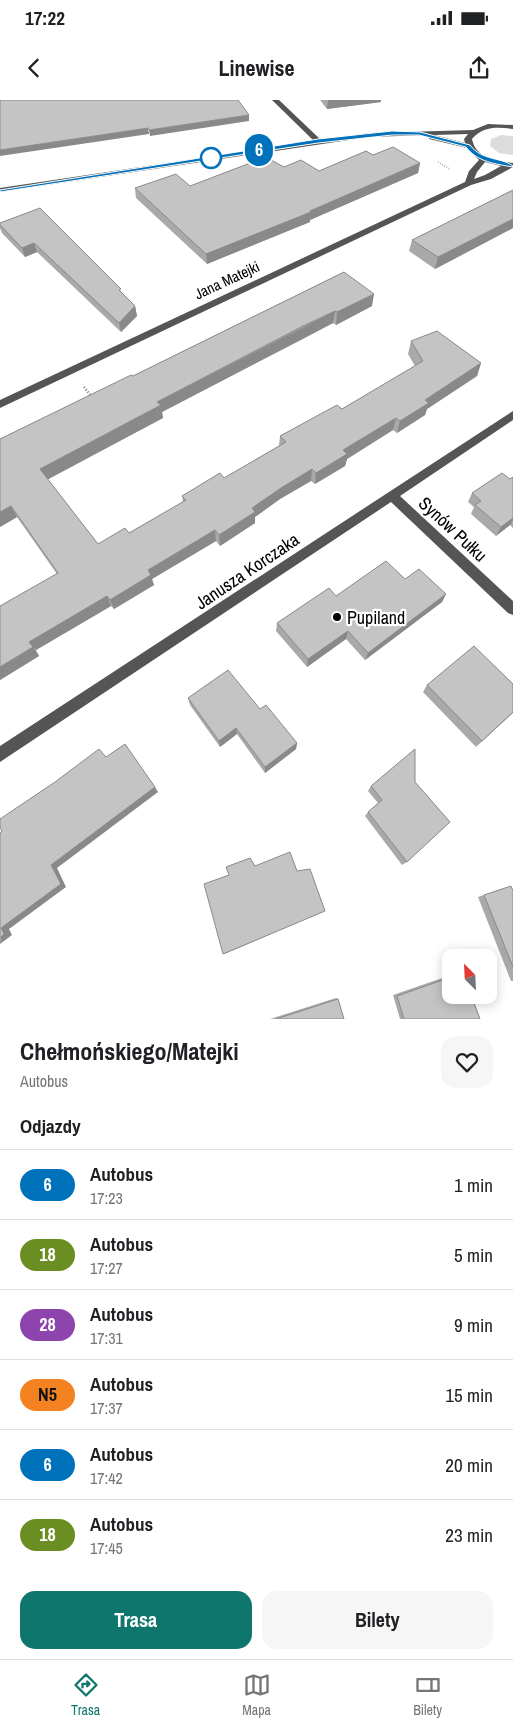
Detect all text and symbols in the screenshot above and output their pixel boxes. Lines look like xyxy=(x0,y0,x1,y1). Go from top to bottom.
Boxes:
text: 17:22 xyxy=(25,5,65,31)
text: Linewise xyxy=(218,53,295,83)
icon: back xyxy=(20,54,48,82)
icon: share xyxy=(465,54,493,82)
line badge: 6 xyxy=(243,134,275,166)
text: 6 xyxy=(255,137,263,162)
unlabelled marker xyxy=(200,147,222,169)
street label: Jana Matejki xyxy=(191,256,263,304)
street label: Synów Pułku xyxy=(413,491,493,567)
street label: Janusza Korczaka xyxy=(190,527,304,615)
place label: Pupiland xyxy=(347,605,405,630)
marker: Pupiland xyxy=(331,611,343,623)
north arrow xyxy=(442,949,498,1004)
map controls xyxy=(442,949,497,1004)
text: Chełmońskiego/Matejki xyxy=(20,1035,239,1067)
button: heart xyxy=(441,1036,493,1088)
text: Autobus xyxy=(20,1070,68,1092)
text: Odjazdy xyxy=(20,1113,81,1139)
text: Autobus xyxy=(90,1161,153,1187)
text: 6 xyxy=(43,1172,52,1197)
text: 1 min xyxy=(454,1172,493,1198)
text: 17:23 xyxy=(90,1187,123,1209)
text: Autobus xyxy=(90,1231,153,1257)
text: 18 xyxy=(39,1242,56,1267)
text: 5 min xyxy=(454,1242,493,1268)
text: 17:27 xyxy=(90,1257,123,1279)
text: Autobus xyxy=(90,1301,153,1327)
text: 28 xyxy=(39,1312,56,1337)
text: 9 min xyxy=(454,1312,493,1338)
text: 17:31 xyxy=(90,1327,123,1349)
text: Autobus xyxy=(90,1371,153,1397)
text: N5 xyxy=(38,1382,57,1407)
text: 15 min xyxy=(445,1382,493,1408)
text: 17:37 xyxy=(90,1397,123,1419)
text: Autobus xyxy=(90,1441,153,1467)
text: 6 xyxy=(43,1452,52,1477)
text: 20 min xyxy=(445,1452,493,1478)
text: 17:42 xyxy=(90,1467,123,1489)
text: Autobus xyxy=(90,1511,153,1537)
text: 18 xyxy=(39,1522,56,1547)
text: 23 min xyxy=(445,1522,493,1548)
text: 17:45 xyxy=(90,1537,123,1559)
button: Trasa xyxy=(20,1591,252,1649)
button: Bilety xyxy=(262,1591,493,1649)
tab: Trasa xyxy=(71,1671,100,1719)
tab: Mapa xyxy=(242,1671,271,1719)
tab: Bilety xyxy=(413,1671,442,1719)

